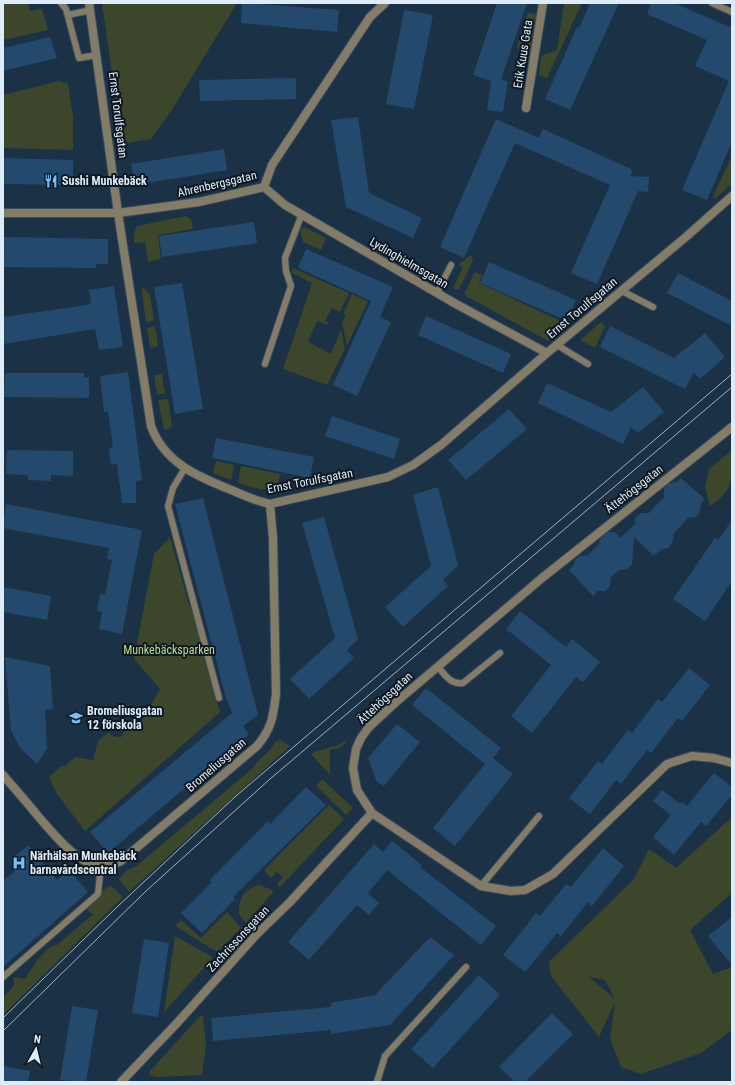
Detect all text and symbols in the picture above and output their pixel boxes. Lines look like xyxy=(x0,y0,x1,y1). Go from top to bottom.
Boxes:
street label: Erik Kuus Gata xyxy=(511,19,535,89)
street label: Ernst Torulfsgatan xyxy=(106,71,130,159)
street label: Ahrenbergsgatan xyxy=(176,168,258,200)
restaurant icon: Sushi Munkebäck xyxy=(43,173,59,189)
place label: Sushi Munkebäck xyxy=(62,174,147,188)
street label: Lydinghielmsgatan xyxy=(367,235,451,291)
street label: Ernst Torulfsgatan xyxy=(544,275,620,341)
street label: Ättehögsgatan xyxy=(602,461,666,516)
street label: Ernst Torulfsgatan xyxy=(266,466,354,496)
park label: Munkebäcksparken xyxy=(123,643,215,657)
street label: Ättehögsgatan xyxy=(354,668,415,727)
place label: Bromeliusgatan 12 förskola xyxy=(87,704,163,732)
school or university icon: Bromeliusgatan 12 förskola xyxy=(68,710,84,726)
street label: Bromeliusgatan xyxy=(183,735,249,795)
place label: Närhälsan Munkebäck barnavårdscentral xyxy=(30,849,137,877)
hospital icon: Närhälsan Munkebäck barnavårdscentral xyxy=(11,855,27,871)
street label: Zachrissonsgatan xyxy=(204,903,272,975)
north arrow xyxy=(16,1029,56,1069)
text: N xyxy=(33,1033,42,1047)

